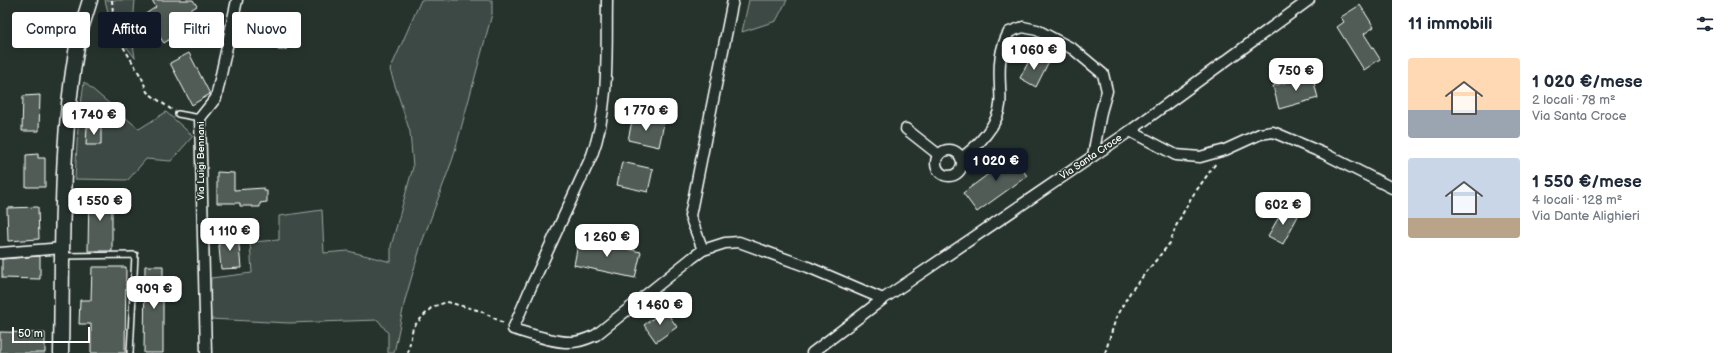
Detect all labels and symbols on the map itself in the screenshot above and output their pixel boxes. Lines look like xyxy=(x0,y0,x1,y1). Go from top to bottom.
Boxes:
pin: 1 060 € xyxy=(997,37,1071,71)
pin: 750 € xyxy=(1268,58,1324,92)
pin: 1 770 € xyxy=(609,98,683,132)
pin: 1 740 € xyxy=(57,102,131,136)
street label: Via Luigi Bennani xyxy=(195,121,207,201)
street label: Via Santa Croce xyxy=(1058,132,1125,182)
pin: 1 020 € xyxy=(959,148,1033,182)
pin: 1 550 € xyxy=(63,188,137,222)
pin: 602 € xyxy=(1255,192,1311,226)
pin: 1 110 € xyxy=(193,218,267,252)
pin: 1 260 € xyxy=(570,224,644,258)
pin: 909 € xyxy=(126,276,182,310)
pin: 1 460 € xyxy=(623,292,697,326)
scale bar xyxy=(12,325,90,344)

